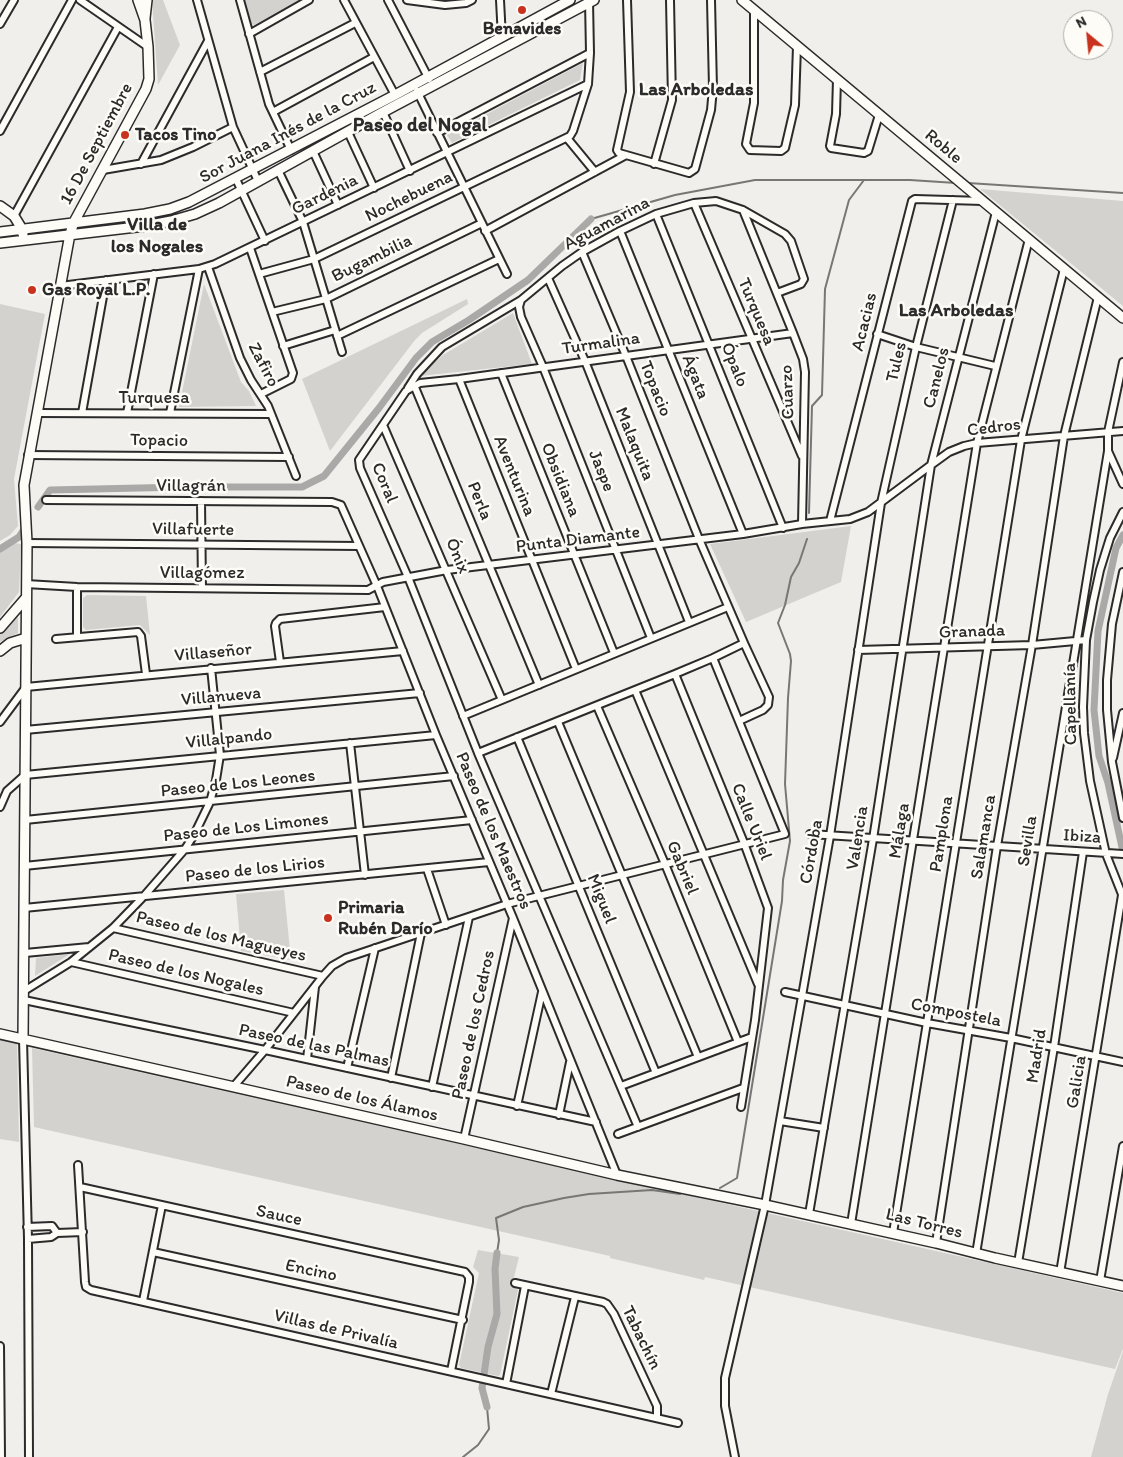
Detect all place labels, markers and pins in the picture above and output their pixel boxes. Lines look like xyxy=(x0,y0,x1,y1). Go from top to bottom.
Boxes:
marker: Benavides xyxy=(516,4,528,16)
place label: Benavides xyxy=(483,18,561,40)
place label: Tacos Tino xyxy=(135,124,216,146)
marker: Tacos Tino xyxy=(119,129,131,141)
place label: Gas Royal L.P. xyxy=(42,279,151,301)
marker: Gas Royal L.P. xyxy=(26,284,38,296)
place label: Primaria Rubén Darío xyxy=(338,897,433,940)
marker: Primaria Rubén Darío xyxy=(322,912,334,924)

